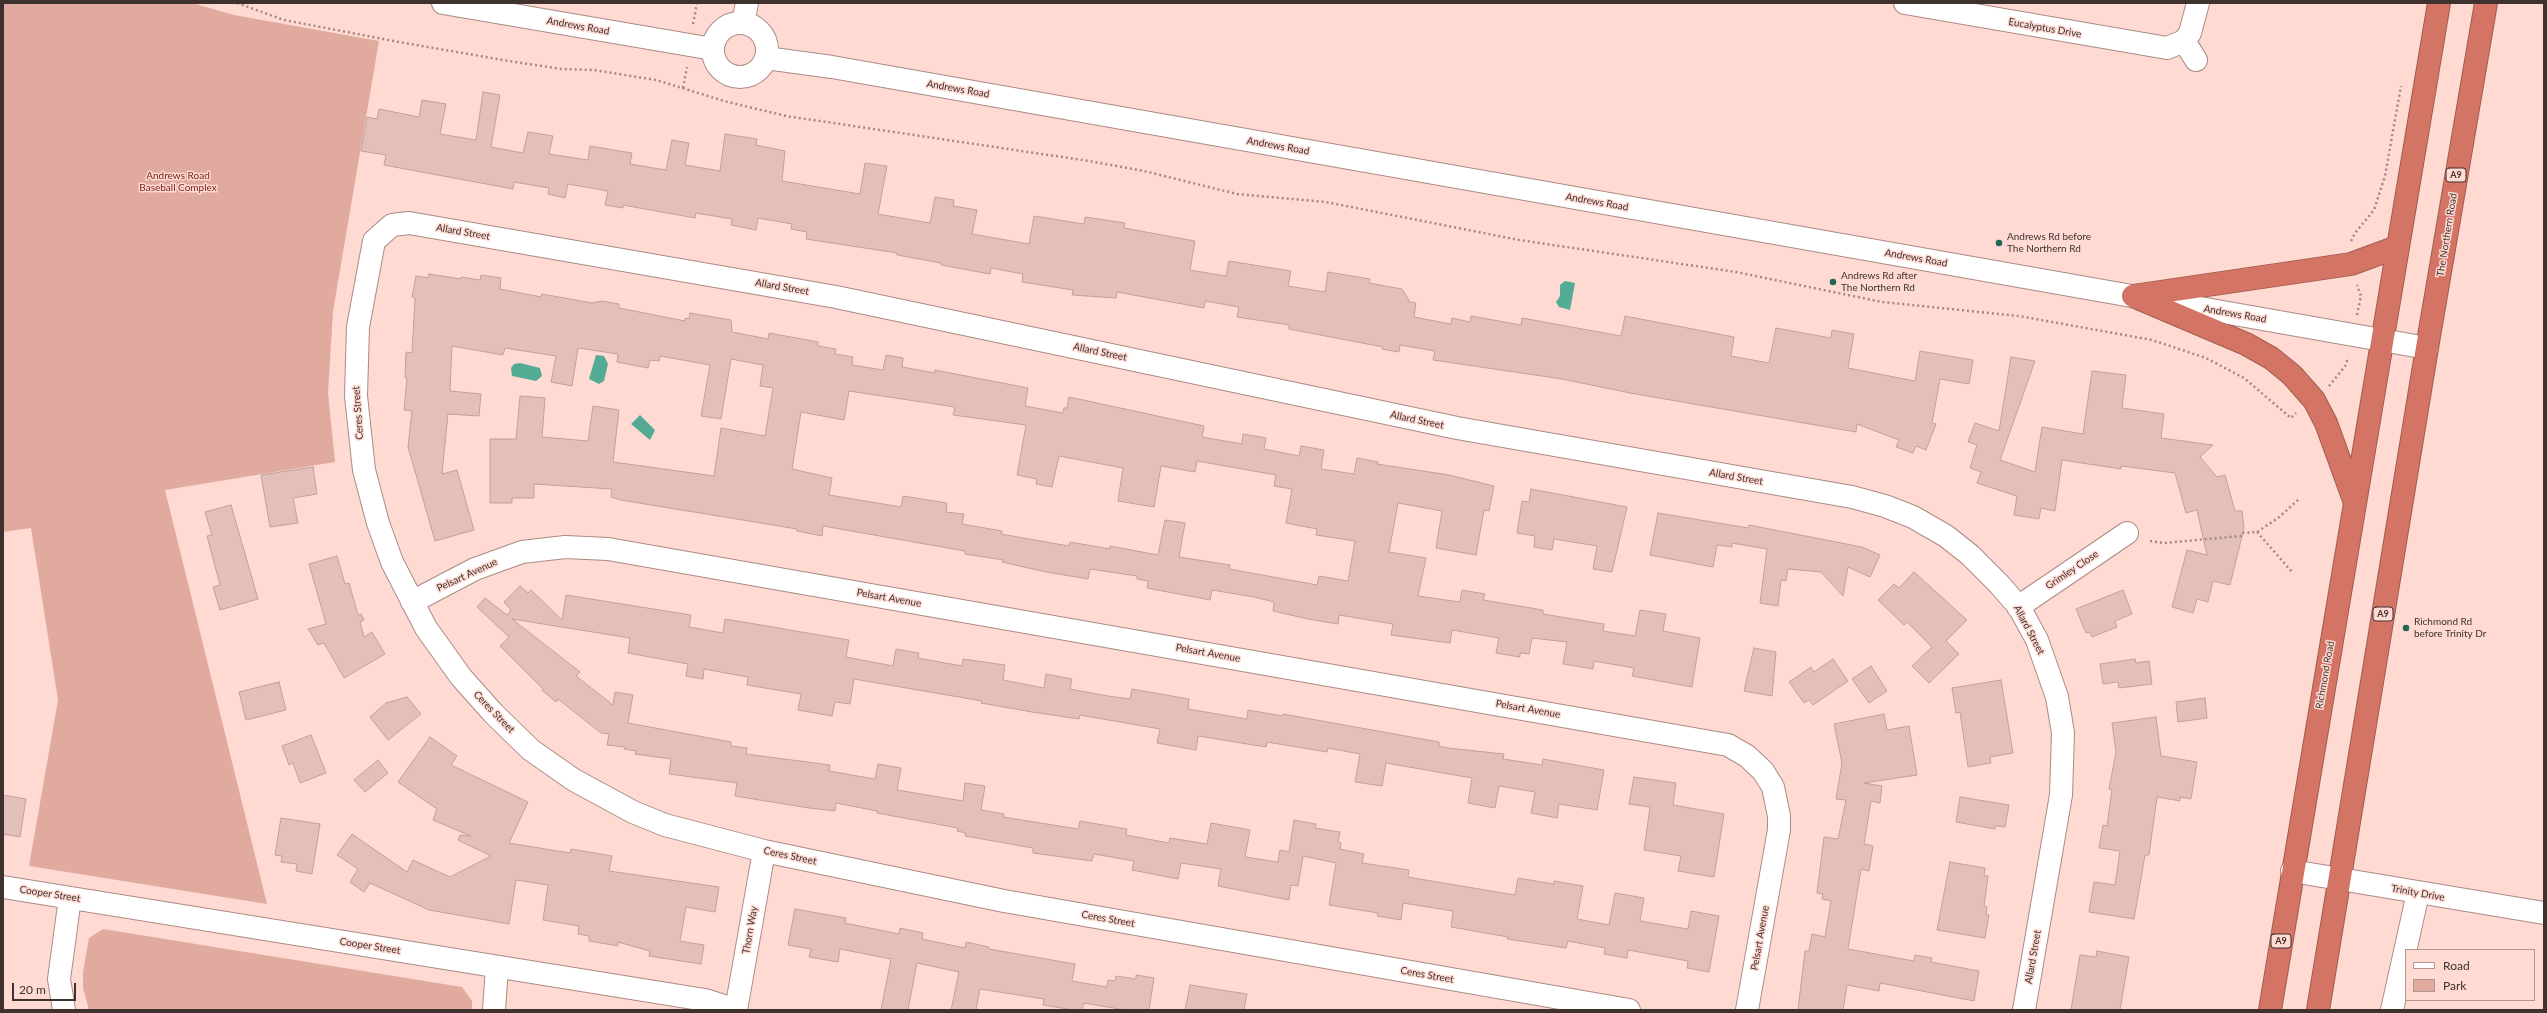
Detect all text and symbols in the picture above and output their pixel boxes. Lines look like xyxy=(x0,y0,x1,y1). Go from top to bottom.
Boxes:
street label: Andrews Road xyxy=(546,15,610,37)
street label: Eucalyptus Drive xyxy=(2008,16,2082,40)
street label: Andrews Road xyxy=(926,78,990,100)
street label: Andrews Road xyxy=(1246,135,1310,157)
road number: A9 xyxy=(2446,168,2466,182)
park label: Andrews Road Baseball Complex xyxy=(139,170,217,194)
street label: Andrews Road xyxy=(1565,191,1629,213)
street label: The Northern Road xyxy=(2434,192,2460,278)
street label: Allard Street xyxy=(435,221,491,243)
place label: Andrews Rd before The Northern Rd xyxy=(2007,231,2091,254)
marker: Andrews Rd before The Northern Rd xyxy=(1994,238,2004,248)
street label: Andrews Road xyxy=(1884,247,1948,269)
place label: Andrews Rd after The Northern Rd xyxy=(1841,270,1917,294)
street label: Allard Street xyxy=(754,276,810,298)
marker: Andrews Rd after The Northern Rd xyxy=(1828,277,1838,287)
street label: Andrews Road xyxy=(2203,303,2267,325)
street label: Allard Street xyxy=(1072,340,1128,364)
street label: Ceres Street xyxy=(350,386,366,440)
street label: Allard Street xyxy=(1389,408,1445,432)
street label: Allard Street xyxy=(1708,466,1764,488)
street label: Grimley Close xyxy=(2043,548,2101,592)
street label: Pelsart Avenue xyxy=(435,556,499,594)
street label: Pelsart Avenue xyxy=(856,586,922,610)
street label: Allard Street xyxy=(2011,603,2047,657)
road number: A9 xyxy=(2373,607,2393,621)
place label: Richmond Rd before Trinity Dr xyxy=(2414,616,2486,640)
marker: Richmond Rd before Trinity Dr xyxy=(2401,623,2411,633)
street label: Richmond Road xyxy=(2313,640,2337,710)
street label: Pelsart Avenue xyxy=(1175,641,1241,665)
street label: Ceres Street xyxy=(471,688,517,736)
street label: Pelsart Avenue xyxy=(1495,697,1561,721)
street label: Ceres Street xyxy=(762,845,818,867)
street label: Trinity Drive xyxy=(2390,882,2446,904)
street label: Cooper Street xyxy=(19,883,81,905)
street label: Thorn Way xyxy=(740,905,760,955)
street label: Pelsart Avenue xyxy=(1748,905,1772,971)
street label: Ceres Street xyxy=(1080,908,1136,930)
street label: Allard Street xyxy=(2022,929,2044,985)
road number: A9 xyxy=(2271,934,2291,948)
street label: Cooper Street xyxy=(339,935,401,957)
legend xyxy=(2405,949,2535,1001)
text: Road xyxy=(2443,958,2470,973)
street label: Ceres Street xyxy=(1399,964,1455,986)
scale bar xyxy=(14,975,78,1001)
text: Park xyxy=(2443,978,2466,993)
text: 20 m xyxy=(19,982,46,997)

